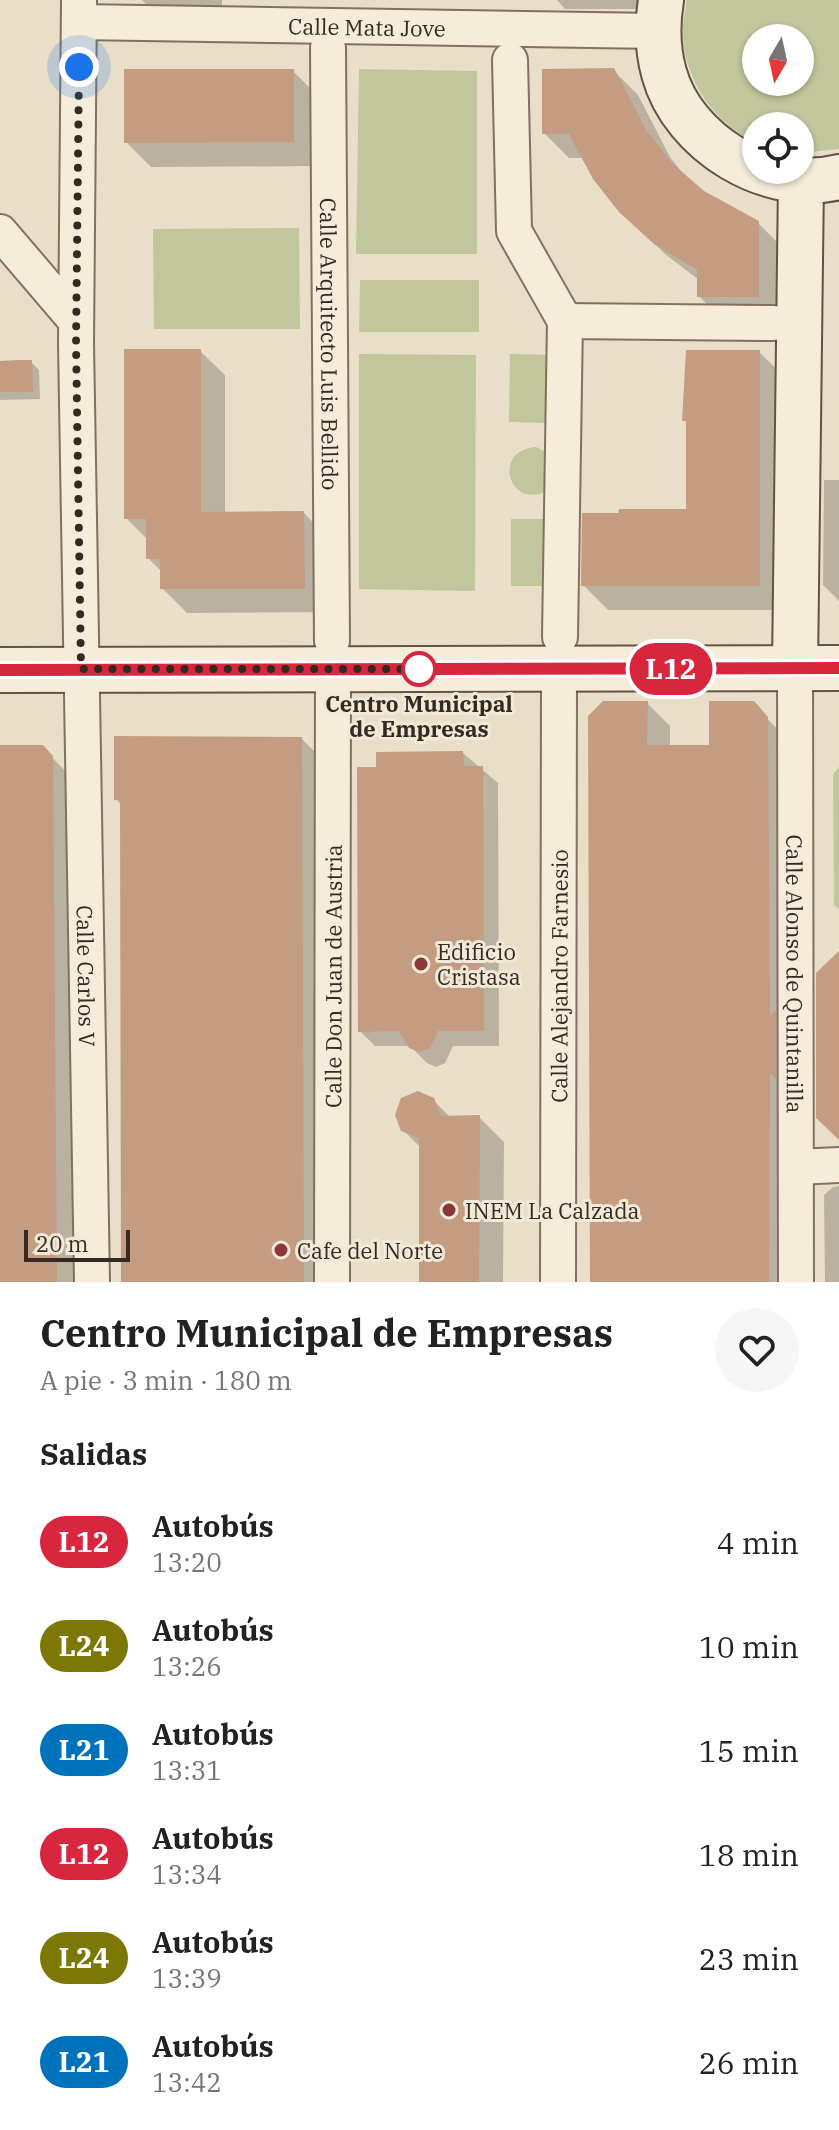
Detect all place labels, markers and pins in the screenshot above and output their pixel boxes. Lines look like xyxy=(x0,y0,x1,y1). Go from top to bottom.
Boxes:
marker: Centro Municipal de Empresas xyxy=(402,652,436,686)
place label: Centro Municipal de Empresas xyxy=(325,689,513,743)
place label: Edificio Cristasa xyxy=(437,937,521,991)
marker: Edificio Cristasa xyxy=(412,955,430,973)
place label: INEM La Calzada xyxy=(465,1196,640,1225)
marker: INEM La Calzada xyxy=(440,1201,458,1219)
place label: Cafe del Norte xyxy=(297,1236,443,1265)
marker: Cafe del Norte xyxy=(272,1241,290,1259)

